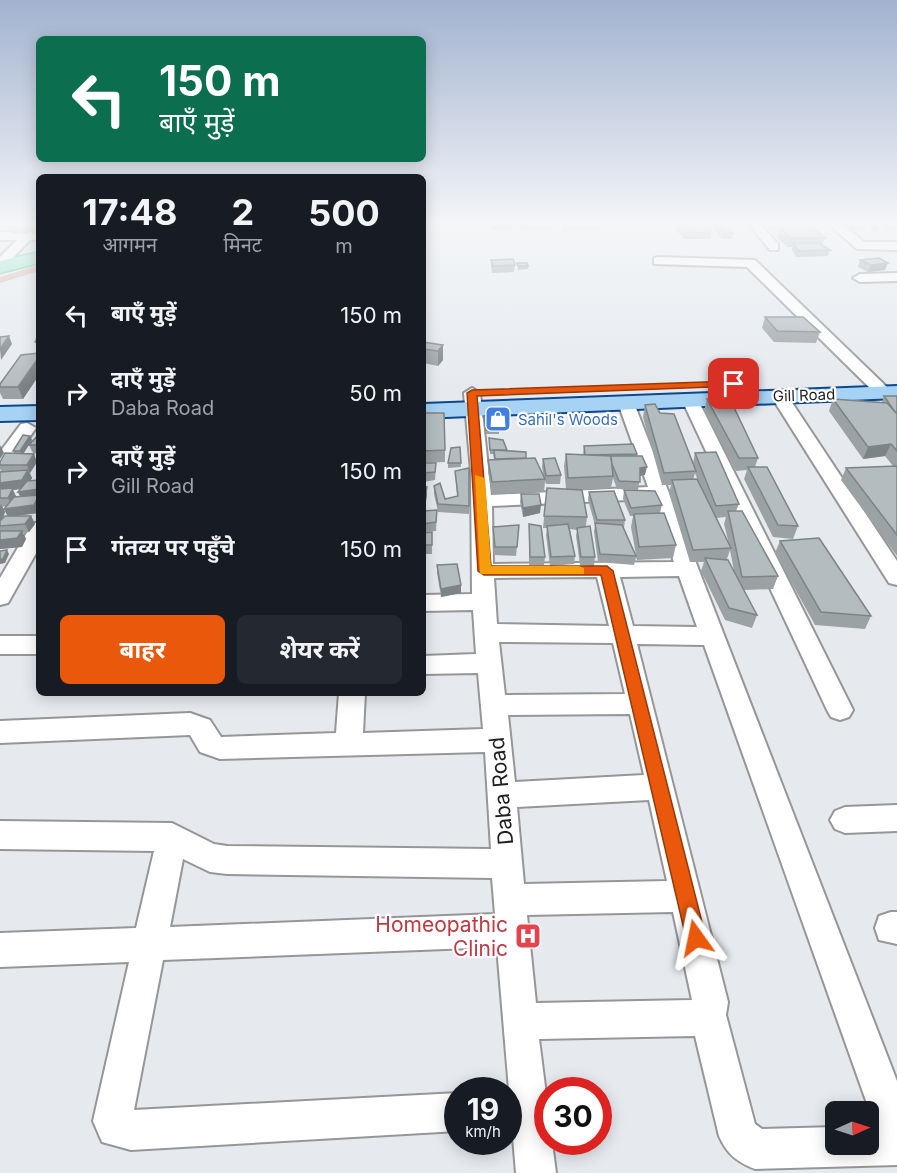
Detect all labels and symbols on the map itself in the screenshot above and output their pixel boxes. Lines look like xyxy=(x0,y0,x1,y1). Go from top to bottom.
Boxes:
pin xyxy=(708,358,759,409)
street label: Gill Road xyxy=(772,384,836,406)
shop icon: Sahil's Woods xyxy=(483,404,513,434)
place label: Sahil's Woods xyxy=(518,410,618,429)
street label: Daba Road xyxy=(484,736,518,846)
position arrow xyxy=(664,906,728,970)
place label: Homeopathic Clinic xyxy=(375,912,508,961)
hospital icon: Homeopathic Clinic xyxy=(513,921,543,951)
speed limit sign: 30 xyxy=(534,1077,612,1155)
north arrow xyxy=(825,1101,879,1155)

